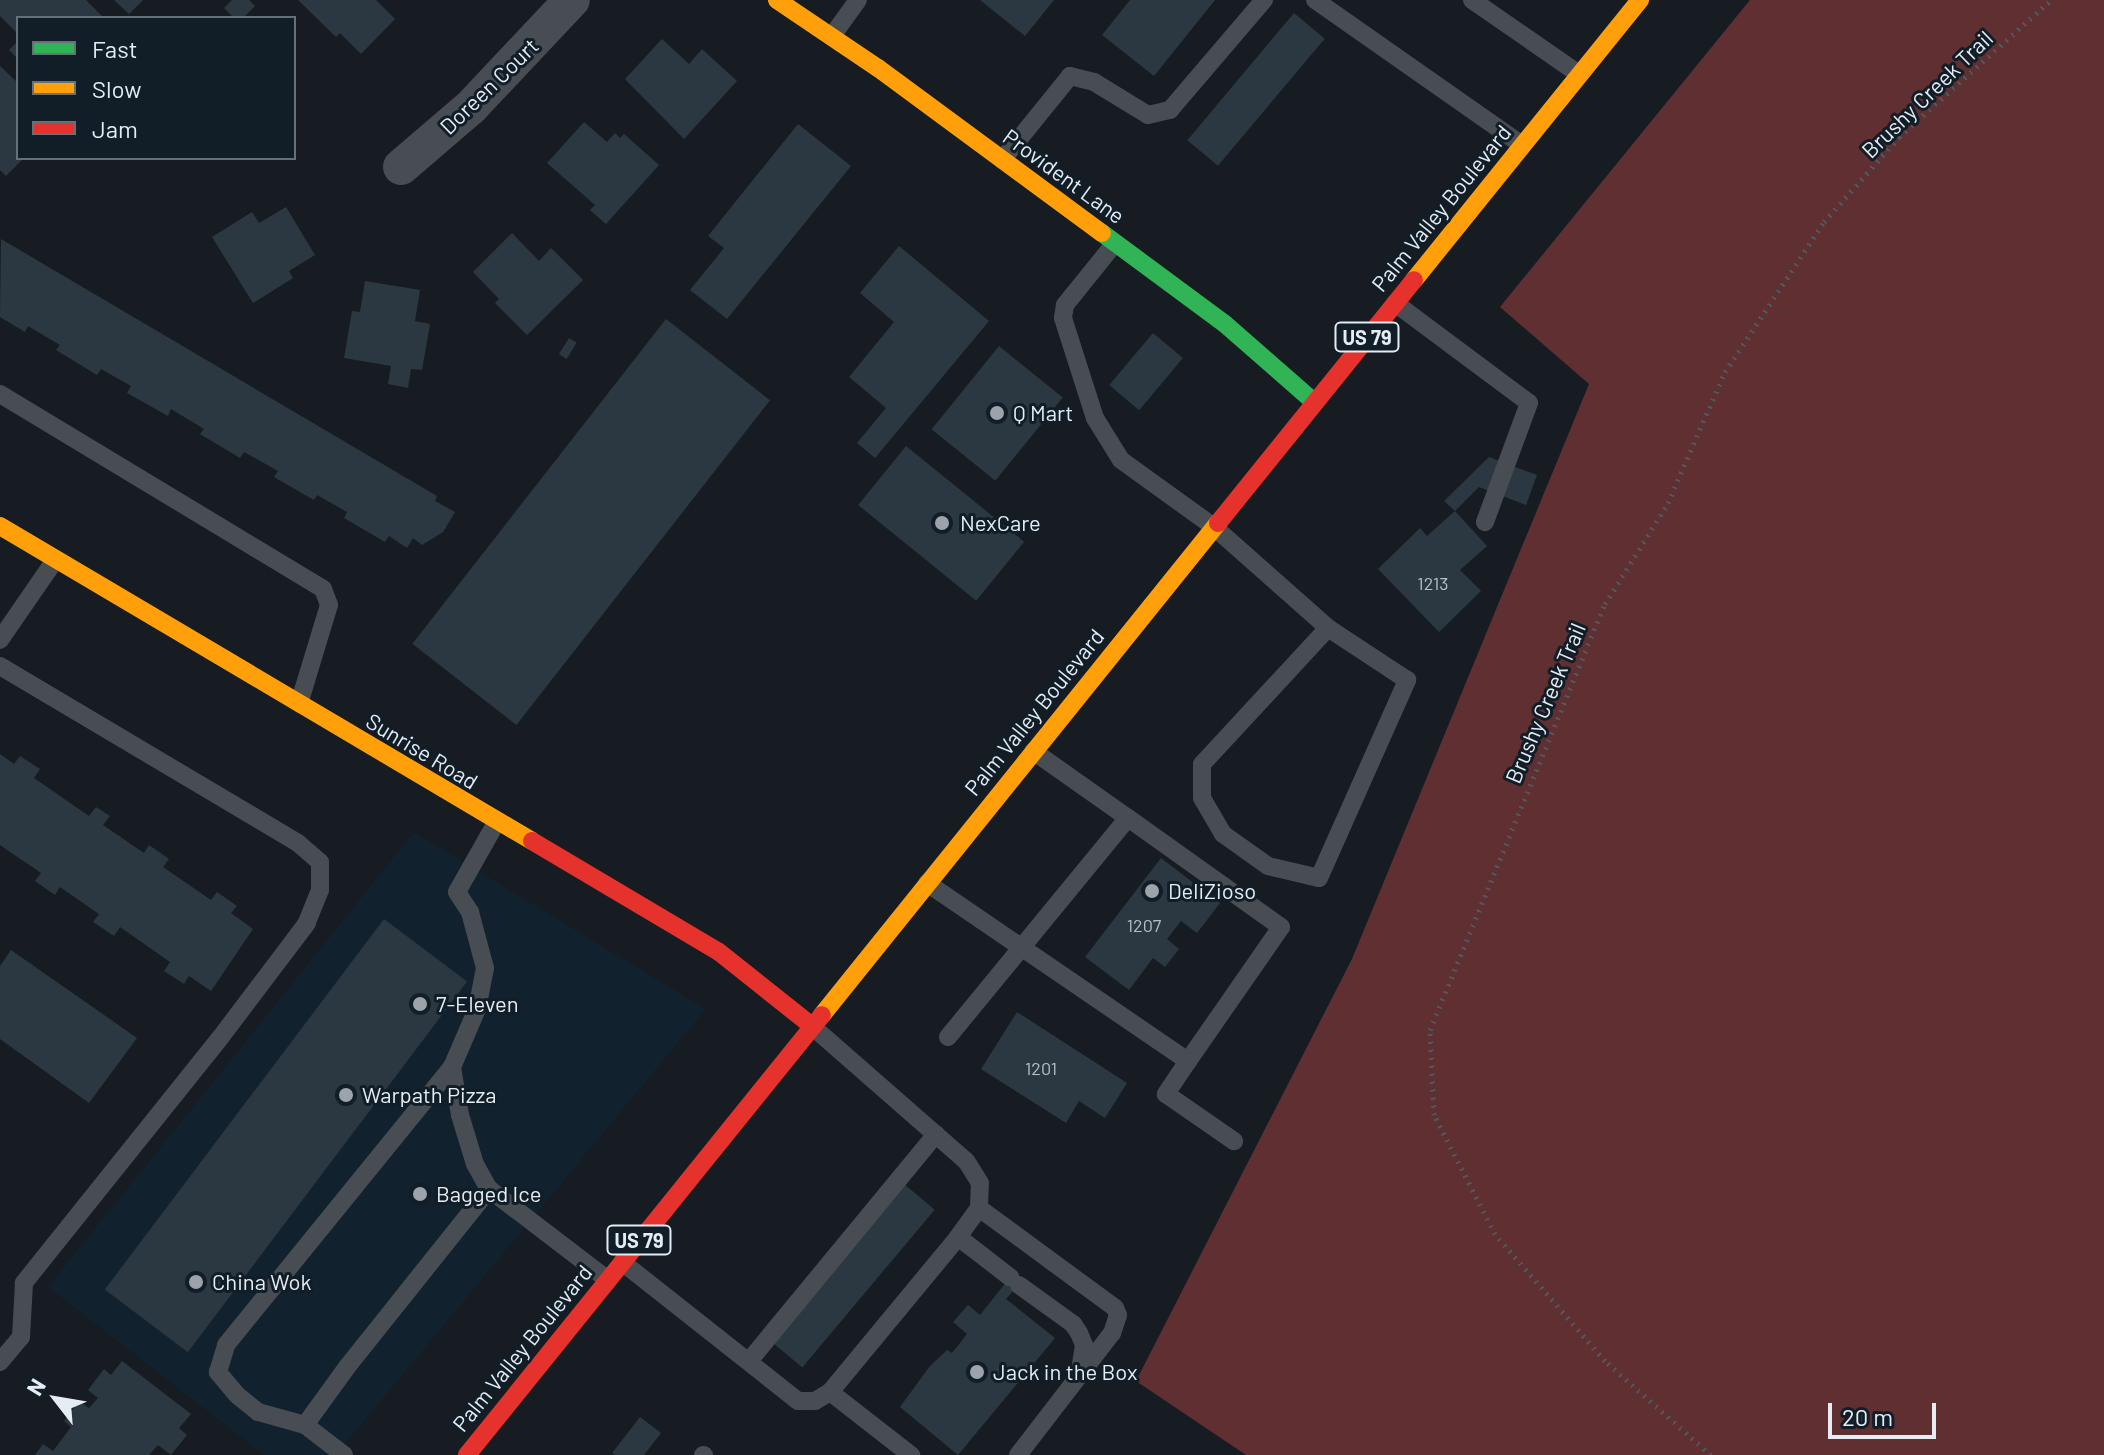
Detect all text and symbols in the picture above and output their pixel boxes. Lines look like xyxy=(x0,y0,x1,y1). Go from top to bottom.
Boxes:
legend xyxy=(16,16,296,160)
street label: Brushy Creek Trail xyxy=(1856,25,1998,163)
street label: Doreen Court xyxy=(434,33,544,139)
text: Fast xyxy=(92,34,137,63)
text: Slow xyxy=(92,74,141,103)
text: Jam xyxy=(92,114,138,143)
street label: Palm Valley Boulevard xyxy=(1366,119,1516,297)
street label: Provident Lane xyxy=(998,123,1130,229)
road number: US 79 xyxy=(1333,321,1401,353)
place label: Q Mart xyxy=(1013,400,1073,426)
marker: Q Mart xyxy=(988,404,1006,422)
place label: NexCare xyxy=(960,510,1041,536)
marker: NexCare xyxy=(931,512,953,534)
house number: 1213 xyxy=(1417,572,1449,594)
street label: Brushy Creek Trail xyxy=(1499,619,1591,787)
street label: Palm Valley Boulevard xyxy=(959,623,1109,801)
street label: Sunrise Road xyxy=(361,707,483,795)
place label: DeliZioso xyxy=(1168,878,1256,904)
marker: DeliZioso xyxy=(1143,882,1161,900)
house number: 1207 xyxy=(1127,914,1161,936)
place label: 7-Eleven xyxy=(436,991,519,1017)
marker: 7-Eleven xyxy=(411,995,429,1013)
house number: 1201 xyxy=(1025,1057,1057,1079)
place label: Warpath Pizza xyxy=(362,1082,497,1108)
marker: Warpath Pizza xyxy=(337,1086,355,1104)
place label: Bagged Ice xyxy=(436,1181,541,1207)
marker: Bagged Ice xyxy=(411,1185,429,1203)
road number: US 79 xyxy=(605,1224,673,1256)
street label: Palm Valley Boulevard xyxy=(447,1259,597,1437)
place label: China Wok xyxy=(212,1269,312,1295)
marker: China Wok xyxy=(187,1273,205,1291)
north arrow xyxy=(16,1359,96,1439)
place label: Jack in the Box xyxy=(993,1359,1138,1385)
marker: Jack in the Box xyxy=(968,1363,986,1381)
text: N xyxy=(21,1374,50,1400)
scale bar xyxy=(1832,1387,1940,1437)
text: 20 m xyxy=(1842,1402,1893,1431)

